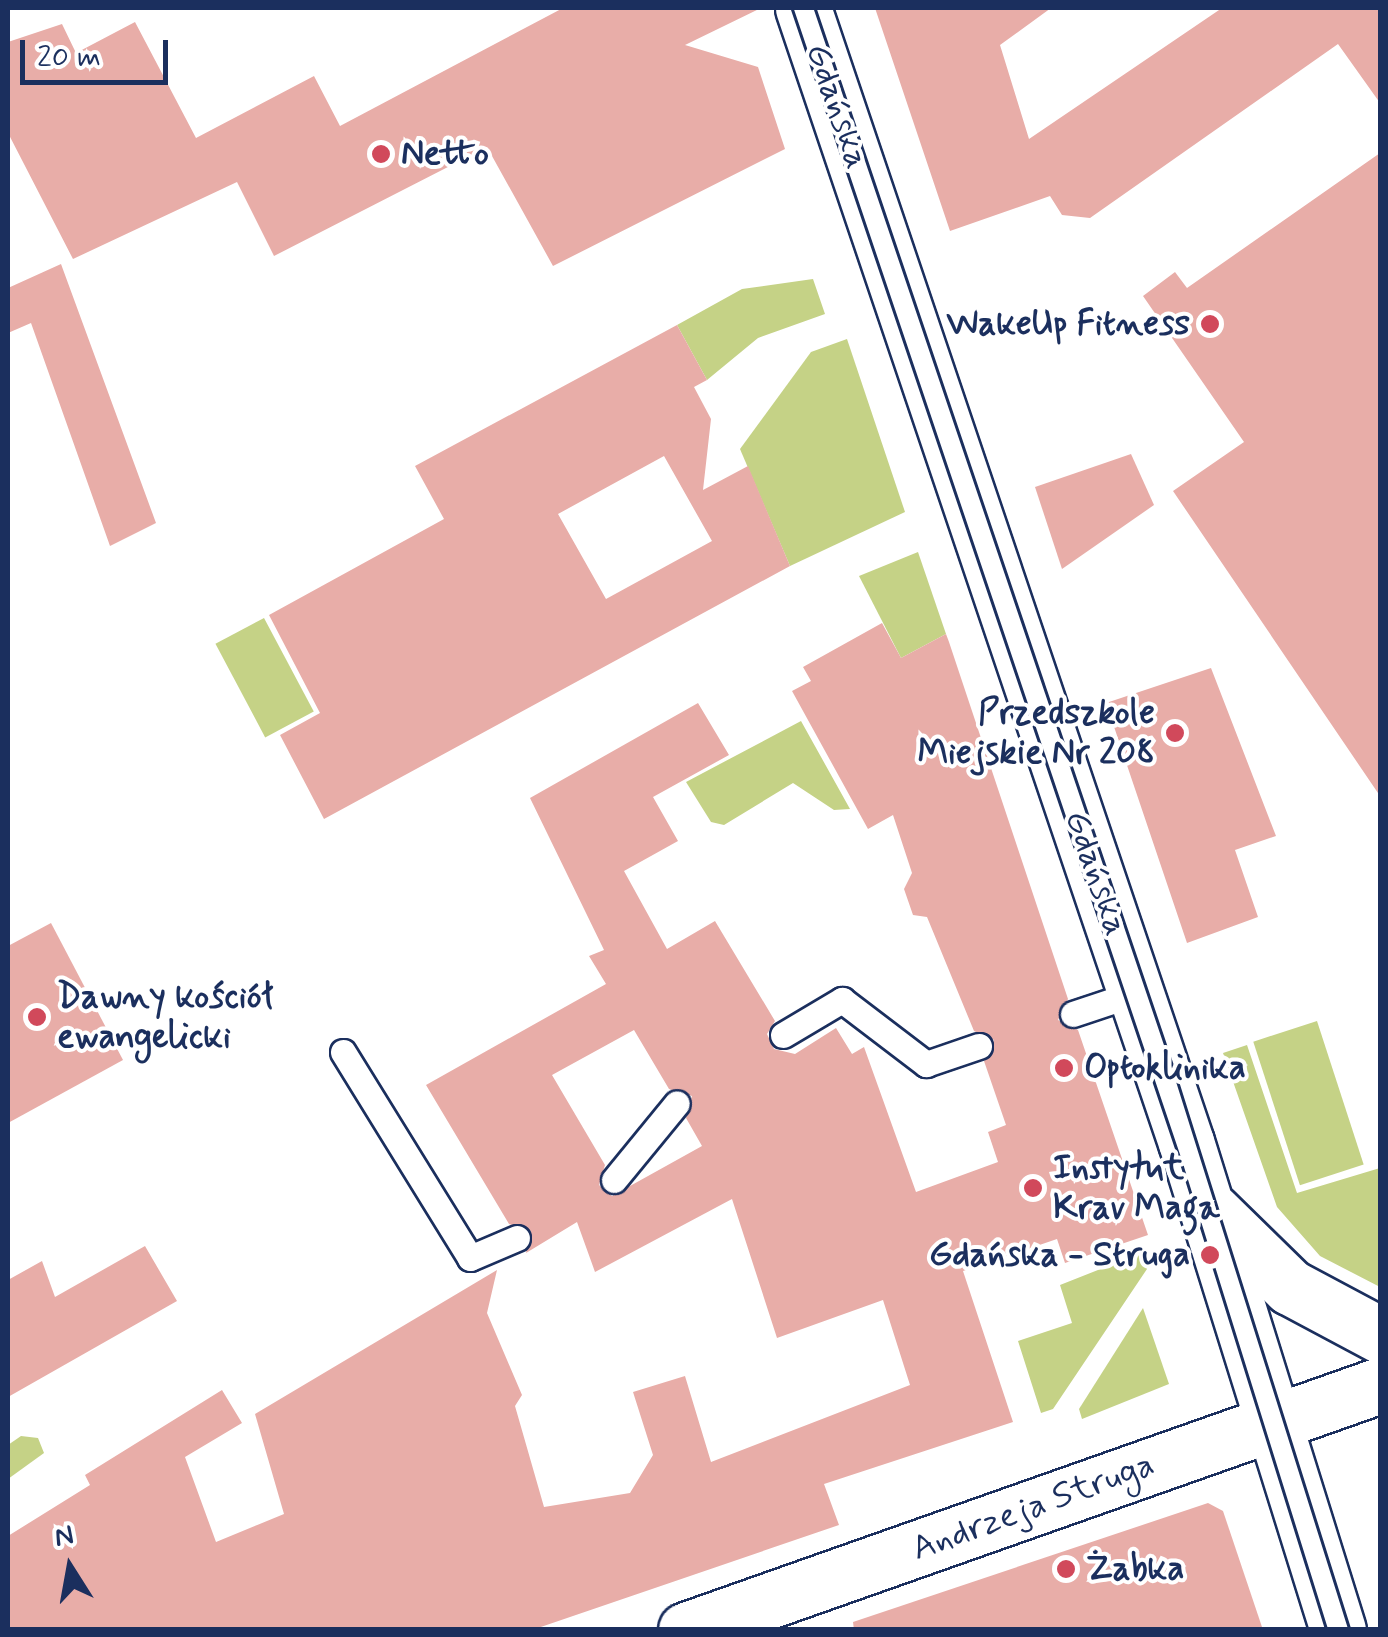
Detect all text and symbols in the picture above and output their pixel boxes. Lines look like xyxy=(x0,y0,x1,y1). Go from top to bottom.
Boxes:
scale bar xyxy=(25,20,172,82)
text: 20 m xyxy=(37,38,101,77)
street label: Gdańska xyxy=(796,38,878,174)
place label: Netto xyxy=(401,133,489,175)
marker: Netto xyxy=(370,143,392,165)
place label: WakeUp Fitness xyxy=(947,303,1190,345)
marker: WakeUp Fitness xyxy=(1199,313,1221,335)
place label: Przedszkole Miejskie Nr 208 xyxy=(917,692,1155,774)
marker: Przedszkole Miejskie Nr 208 xyxy=(1164,722,1186,744)
street label: Gdańska xyxy=(1055,805,1137,941)
place label: Dawny kościół ewangelicki xyxy=(57,976,271,1058)
marker: Dawny kościół ewangelicki xyxy=(26,1006,48,1028)
place label: Optoklinika xyxy=(1084,1047,1246,1089)
marker: Optoklinika xyxy=(1053,1057,1075,1079)
place label: Instytut Krav Maga xyxy=(1053,1147,1216,1229)
marker: Instytut Krav Maga xyxy=(1022,1177,1044,1199)
place label: Gdańska - Struga xyxy=(929,1234,1190,1276)
marker: Gdańska - Struga xyxy=(1199,1244,1221,1266)
street label: Andrzeja Struga xyxy=(910,1445,1156,1569)
north arrow xyxy=(20,1517,120,1617)
text: N xyxy=(51,1517,77,1557)
place label: Żabka xyxy=(1086,1548,1184,1590)
marker: Żabka xyxy=(1055,1558,1077,1580)

